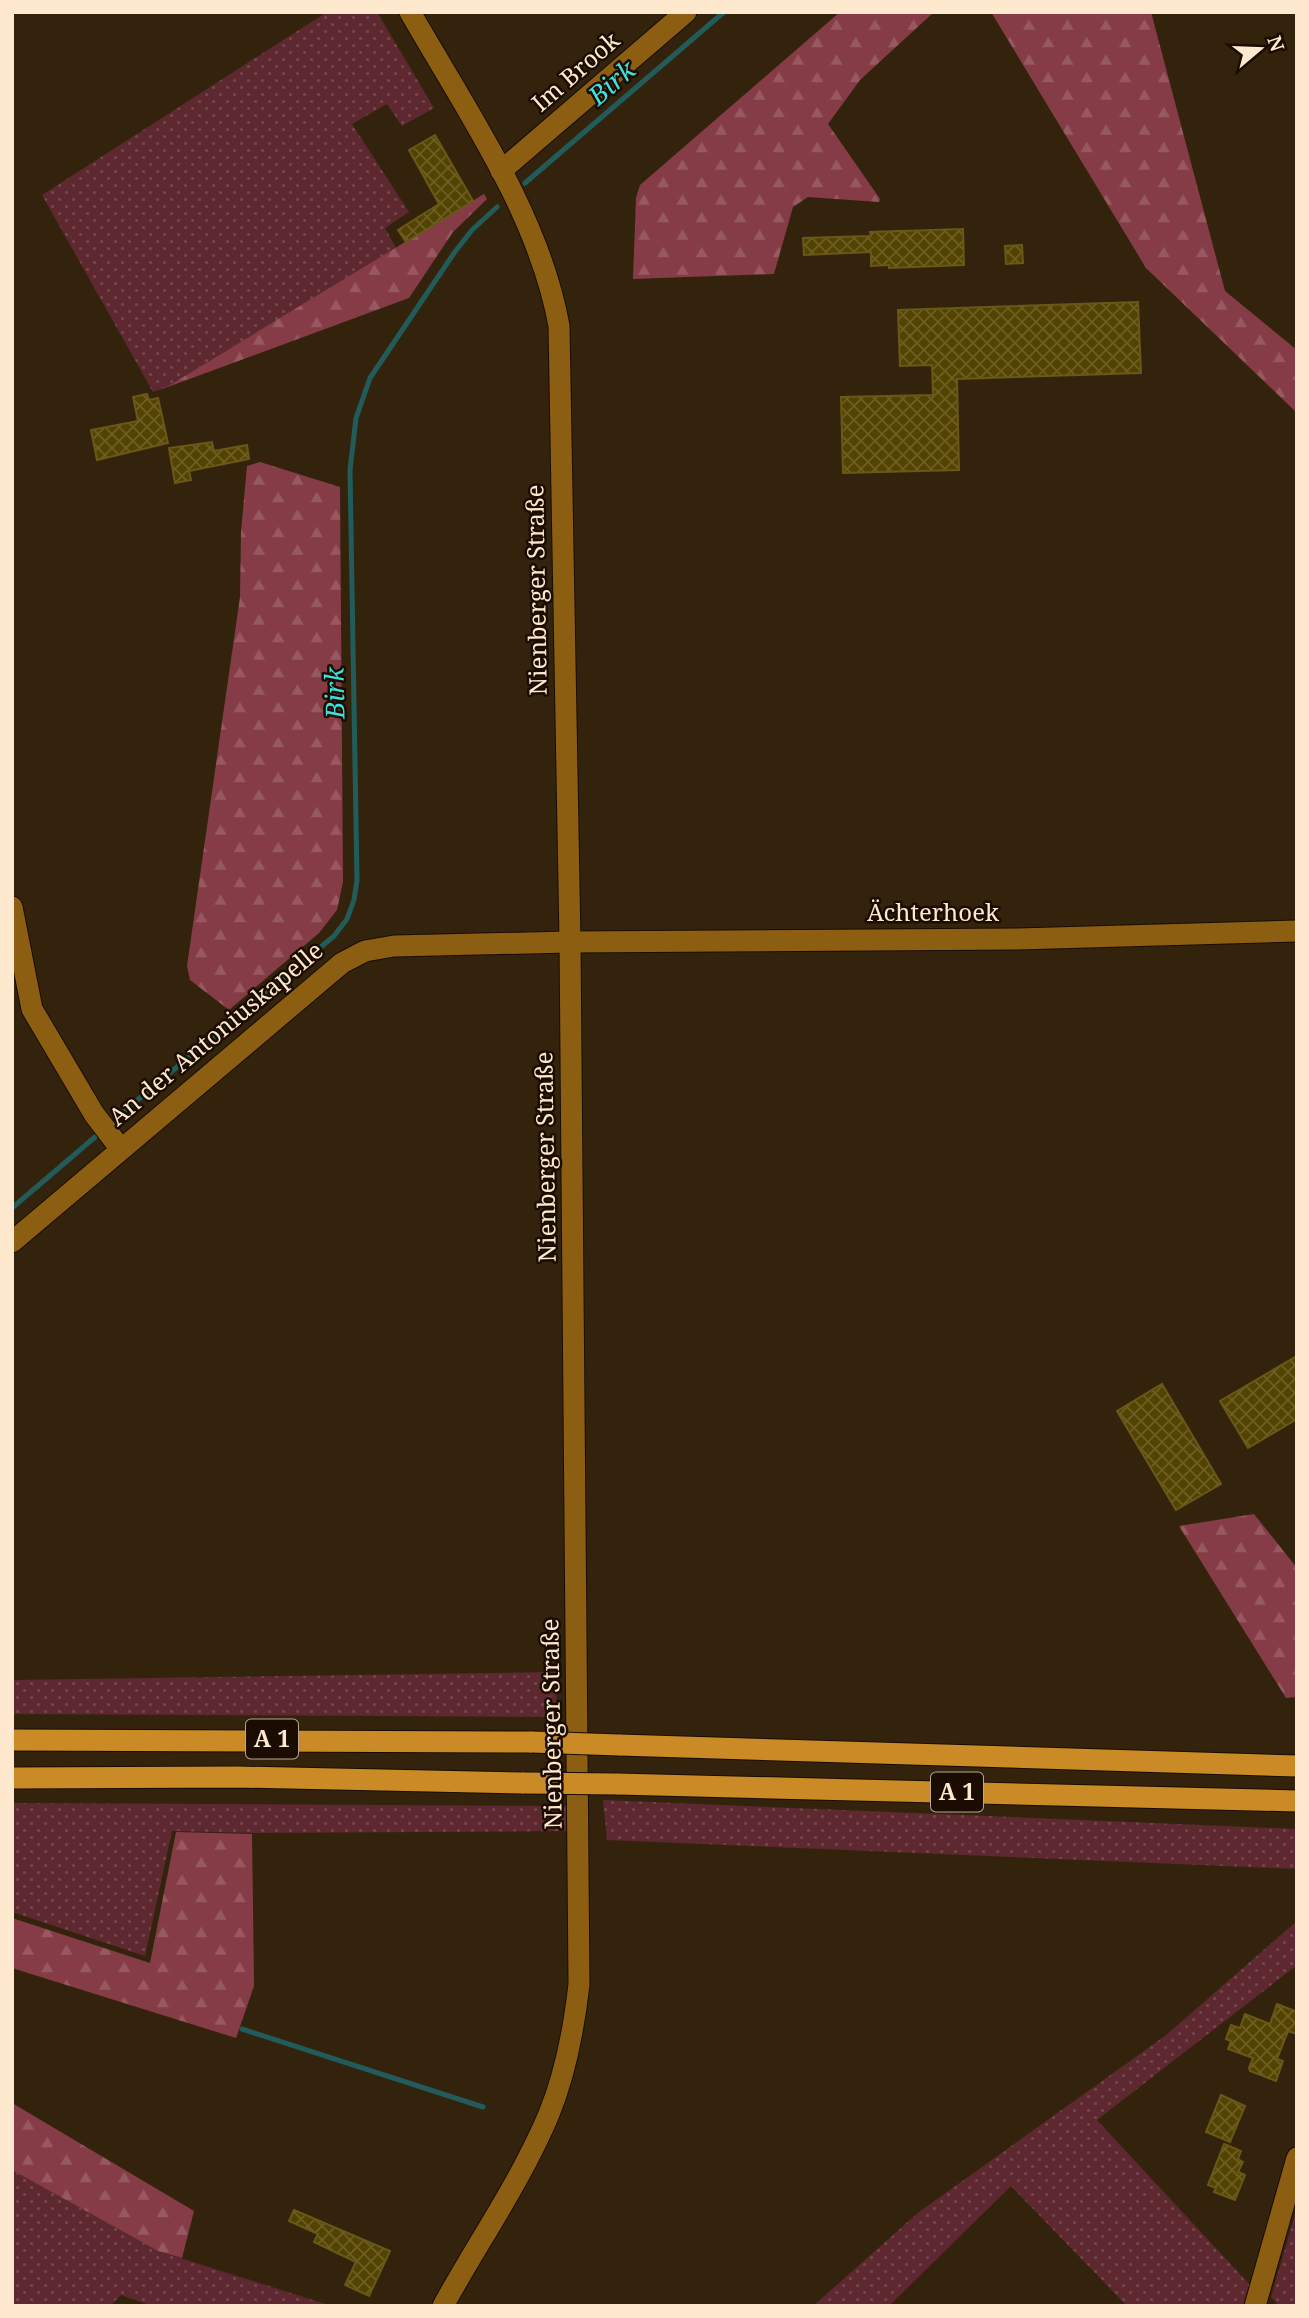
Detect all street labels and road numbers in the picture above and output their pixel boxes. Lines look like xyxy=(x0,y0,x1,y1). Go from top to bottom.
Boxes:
street label: Im Brook xyxy=(524,23,627,118)
street label: Nienberger Straße xyxy=(517,484,554,696)
street label: Ächterhoek xyxy=(867,895,1000,928)
street label: An der Antoniuskapelle xyxy=(101,933,329,1132)
street label: Nienberger Straße xyxy=(526,1051,563,1263)
street label: Nienberger Straße xyxy=(532,1618,569,1830)
road number: A 1 xyxy=(246,1720,298,1758)
road number: A 1 xyxy=(931,1772,983,1812)

